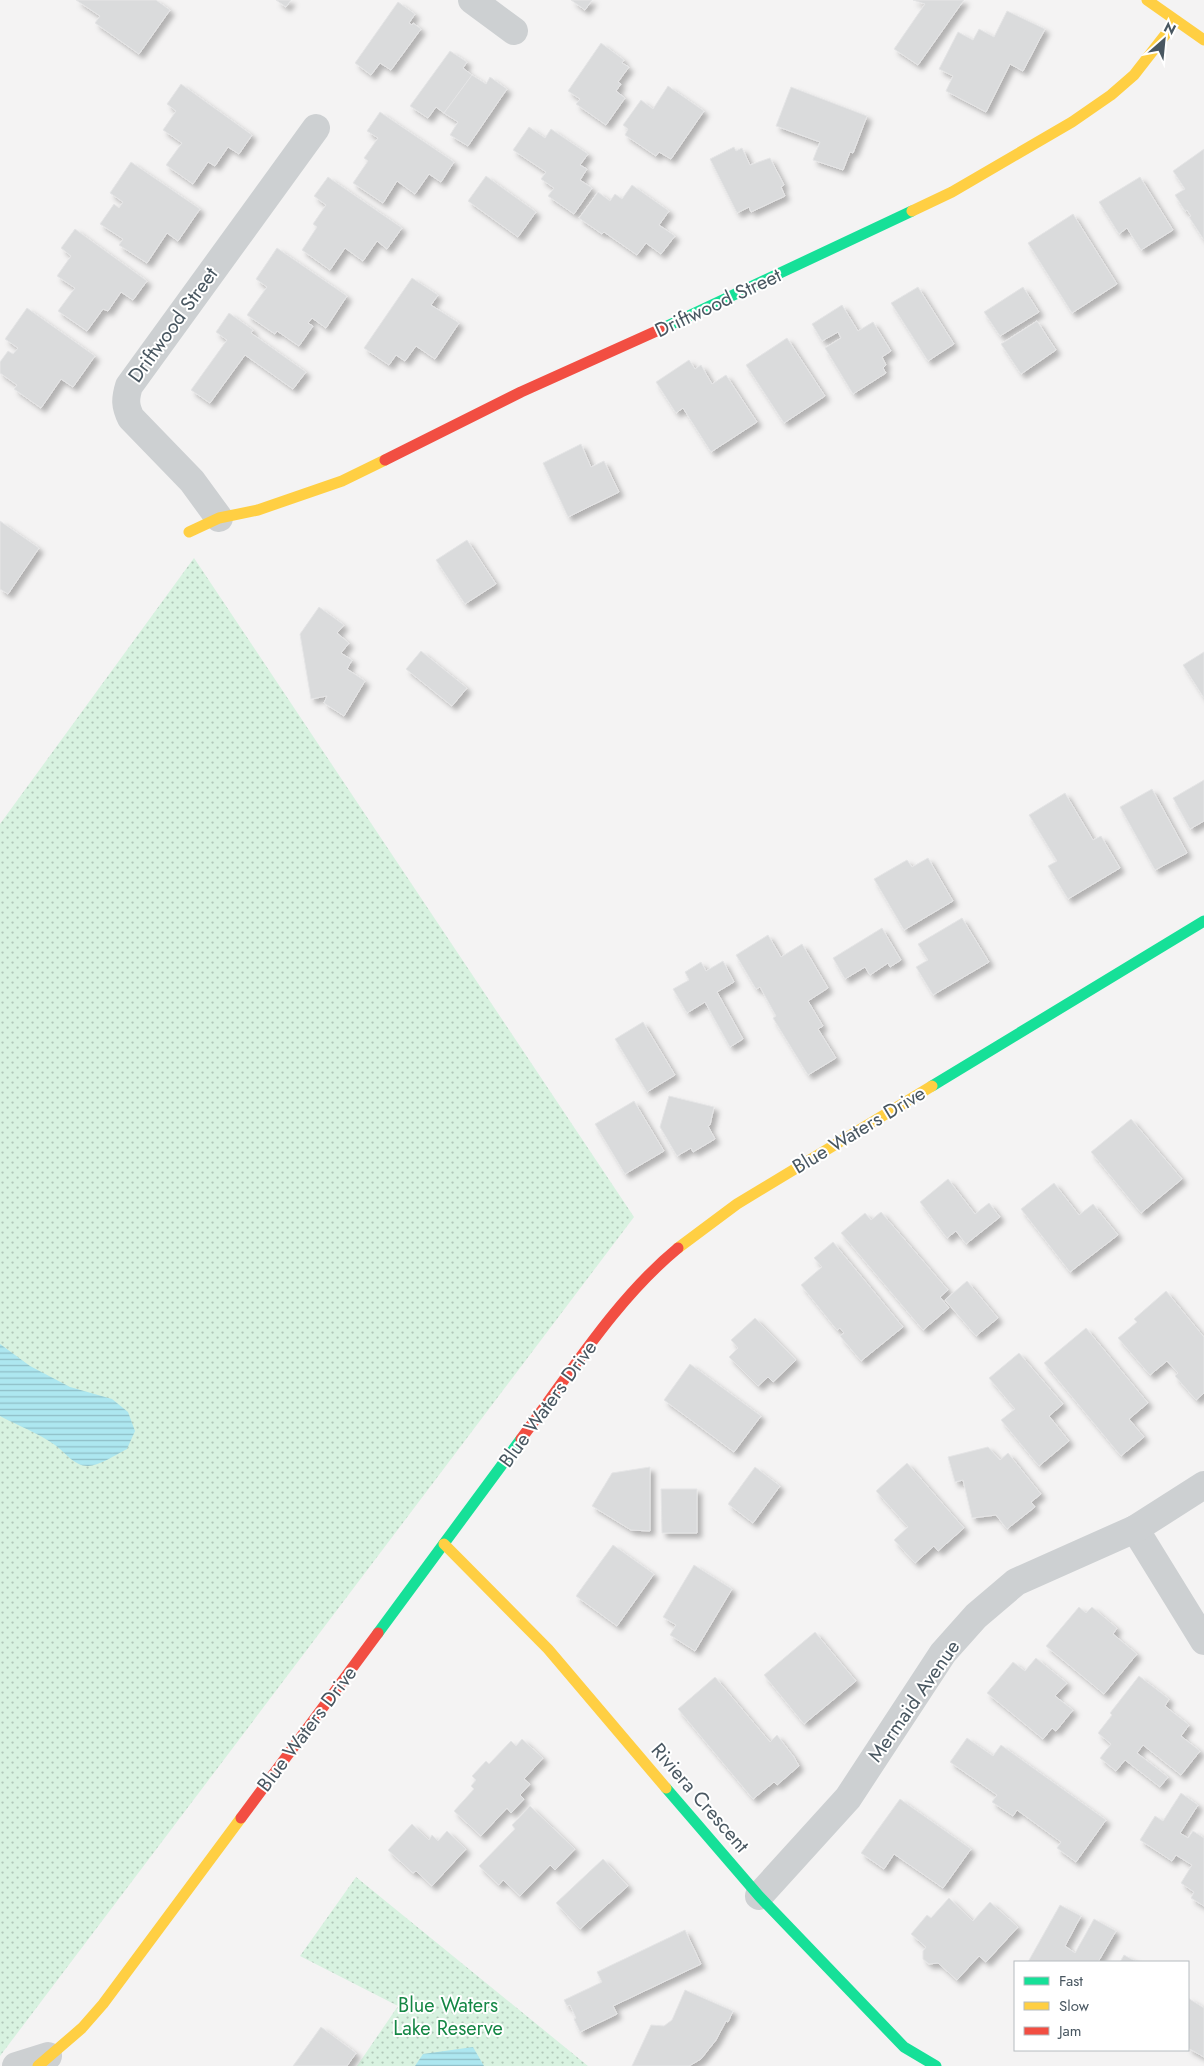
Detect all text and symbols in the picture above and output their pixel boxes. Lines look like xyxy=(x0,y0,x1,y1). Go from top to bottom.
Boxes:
north arrow xyxy=(1139,15,1189,65)
text: N xyxy=(1160,17,1179,40)
street label: Driftwood Street xyxy=(121,261,225,389)
street label: Driftwood Street xyxy=(650,261,786,345)
street label: Blue Waters Drive xyxy=(787,1079,931,1181)
street label: Blue Waters Drive xyxy=(492,1335,604,1473)
street label: Mermaid Avenue xyxy=(861,1634,967,1768)
street label: Blue Waters Drive xyxy=(250,1660,364,1798)
street label: Riviera Crescent xyxy=(644,1737,756,1859)
legend xyxy=(1014,1961,1189,2051)
text: Fast xyxy=(1059,1970,1083,1992)
park label: Blue Waters Lake Reserve xyxy=(393,1991,503,2043)
text: Slow xyxy=(1059,1995,1090,2017)
text: Jam xyxy=(1057,2020,1082,2042)

